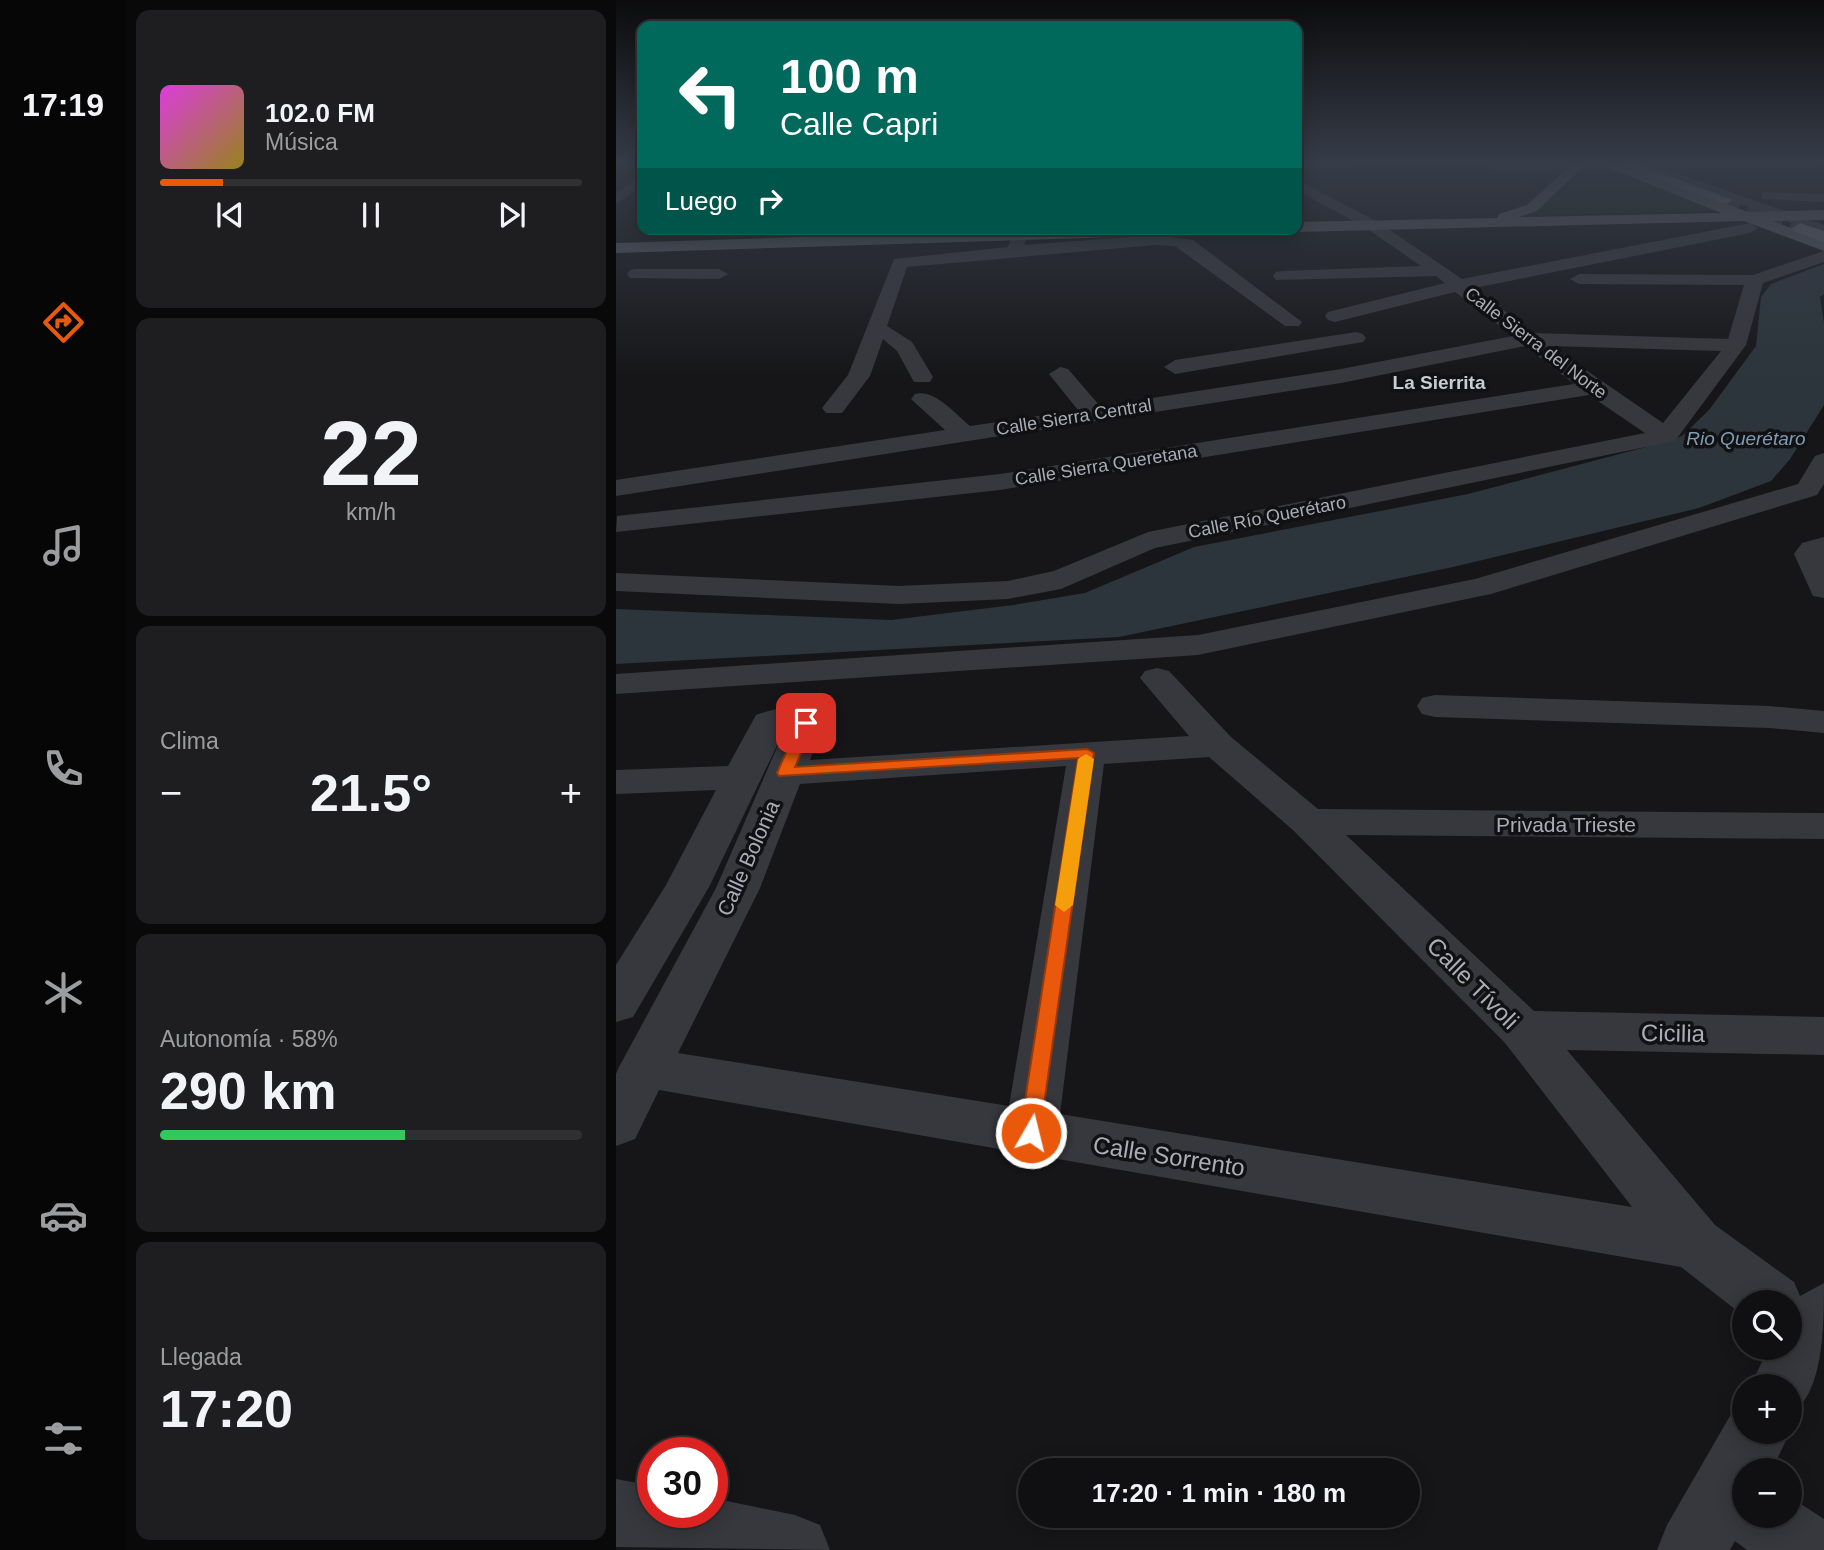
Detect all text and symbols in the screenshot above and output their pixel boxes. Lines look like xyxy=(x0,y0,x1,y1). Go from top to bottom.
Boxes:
icon: left xyxy=(665,49,756,140)
text: 100 m xyxy=(780,49,919,103)
text: 17:19 xyxy=(22,87,104,123)
text: 102.0 FM xyxy=(265,98,375,128)
text: Calle Capri xyxy=(780,106,938,142)
text: Música xyxy=(265,129,338,155)
icon: right xyxy=(751,182,789,220)
text: Luego xyxy=(665,186,737,216)
icon: previous xyxy=(211,196,249,234)
icon: pause xyxy=(352,196,390,234)
icon: next xyxy=(493,196,531,234)
street label: Calle Sierra del Norte xyxy=(1461,283,1611,403)
icon: directions xyxy=(39,298,88,347)
district label: La Sierrita xyxy=(1393,372,1486,393)
street label: Calle Sierra Central xyxy=(995,395,1153,439)
text: 22 xyxy=(320,403,422,504)
water label: Rio Querétaro xyxy=(1686,428,1806,449)
street label: Calle Sierra Queretana xyxy=(1014,441,1199,489)
street label: Calle Río Querétaro xyxy=(1187,492,1347,542)
text: km/h xyxy=(346,499,396,525)
icon: music xyxy=(39,521,88,570)
pin xyxy=(776,693,836,753)
icon: arrive xyxy=(787,704,825,742)
text: Clima xyxy=(160,728,219,754)
icon: phone xyxy=(39,744,88,793)
text: 21.5° xyxy=(310,764,432,822)
text: − xyxy=(160,772,182,814)
text: + xyxy=(560,772,582,814)
street label: Calle Bolonia xyxy=(712,797,784,919)
street label: Privada Trieste xyxy=(1496,813,1636,836)
street label: Calle Tívoli xyxy=(1422,932,1524,1034)
icon: climate xyxy=(39,968,88,1017)
street label: Cicilia xyxy=(1641,1019,1706,1047)
text: Autonomía · 58% xyxy=(160,1026,338,1052)
text: 290 km xyxy=(160,1062,336,1120)
position arrow xyxy=(994,1096,1068,1170)
street label: Calle Sorrento xyxy=(1091,1131,1247,1181)
icon: car xyxy=(39,1191,88,1240)
map controls xyxy=(1732,1290,1802,1528)
button: search xyxy=(1732,1290,1802,1360)
text: Llegada xyxy=(160,1344,242,1370)
button: + xyxy=(1732,1374,1802,1444)
text: 17:20 xyxy=(160,1380,293,1438)
icon: filters xyxy=(39,1414,88,1463)
speed limit sign: 30 xyxy=(637,1437,728,1528)
button: − xyxy=(1732,1458,1802,1528)
text: 17:20 · 1 min · 180 m xyxy=(1092,1478,1346,1508)

